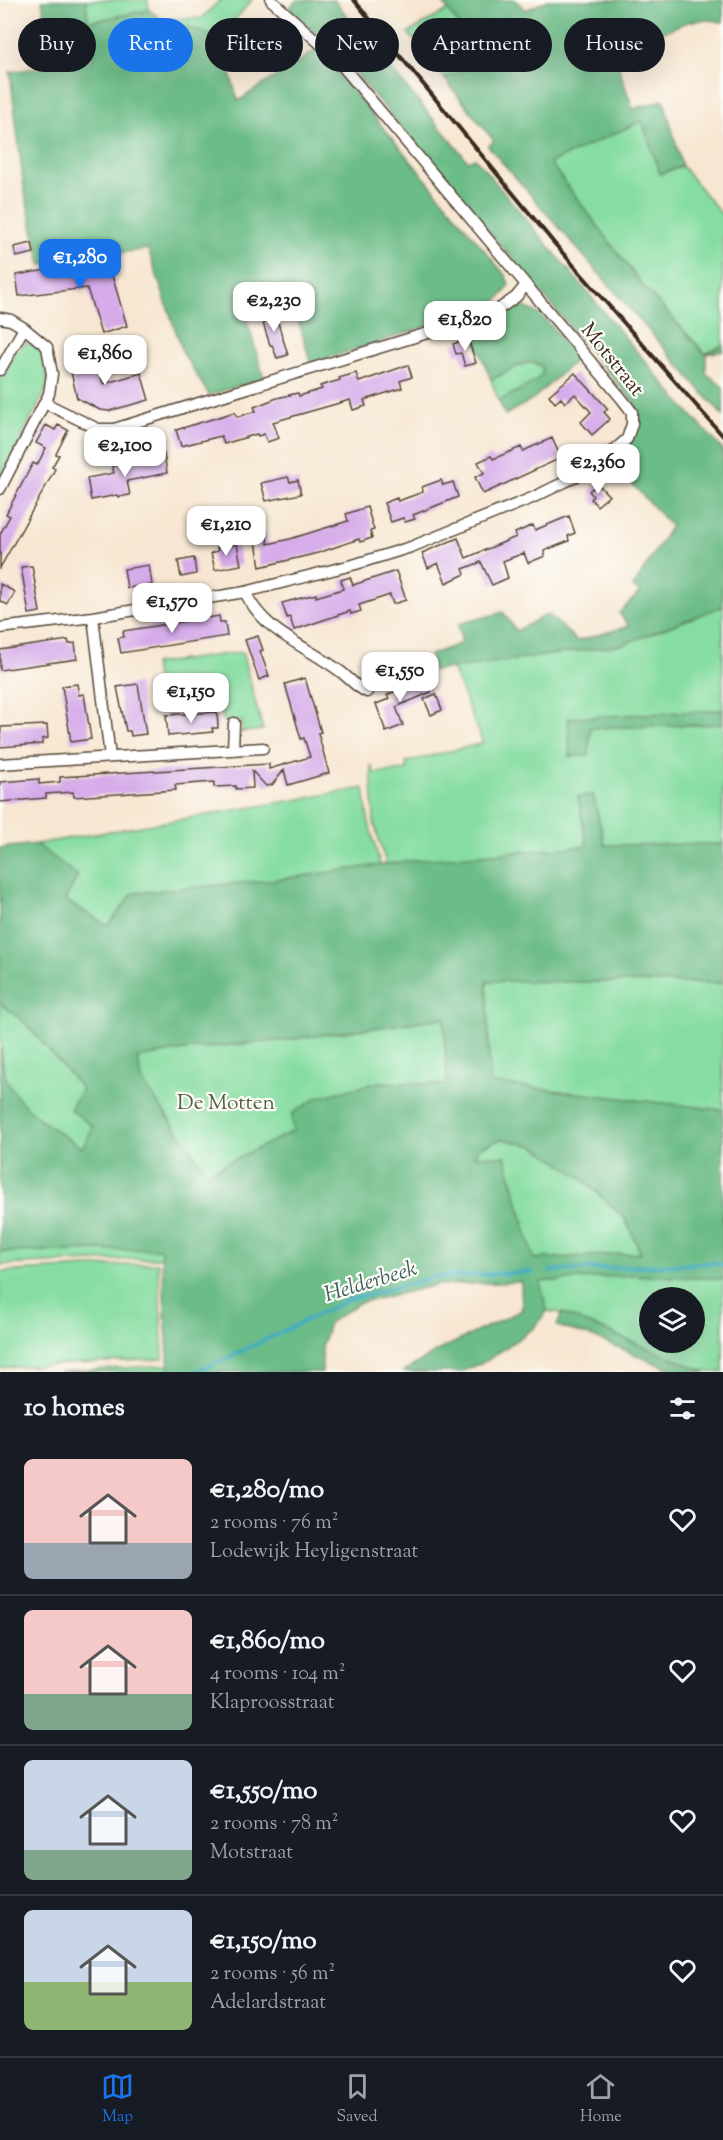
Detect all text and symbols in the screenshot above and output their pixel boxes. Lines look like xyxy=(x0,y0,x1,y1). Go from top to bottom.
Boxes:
chip: Buy xyxy=(18,18,96,72)
chip: Rent xyxy=(108,18,193,72)
chip: Filters xyxy=(205,18,303,72)
chip: New xyxy=(315,18,399,72)
chip: Apartment xyxy=(411,18,552,72)
chip: House xyxy=(564,18,665,72)
pin: €1,280 xyxy=(31,239,129,290)
text: €1,280 xyxy=(53,244,107,273)
pin: €2,230 xyxy=(225,282,323,333)
text: €2,230 xyxy=(247,287,301,316)
pin: €1,820 xyxy=(416,301,514,352)
text: €1,820 xyxy=(438,306,492,335)
street label: Motstraat xyxy=(572,317,651,404)
pin: €1,860 xyxy=(56,335,154,386)
text: €1,860 xyxy=(78,340,132,369)
pin: €2,100 xyxy=(76,427,174,478)
text: €2,100 xyxy=(98,432,152,461)
pin: €2,360 xyxy=(549,444,647,495)
text: €2,360 xyxy=(571,449,625,478)
pin: €1,210 xyxy=(177,506,275,557)
text: €1,210 xyxy=(201,511,251,540)
pin: €1,570 xyxy=(123,583,221,634)
text: €1,570 xyxy=(146,588,198,617)
pin: €1,550 xyxy=(351,652,449,703)
text: €1,550 xyxy=(376,657,424,686)
pin: €1,150 xyxy=(142,673,240,724)
text: €1,150 xyxy=(167,678,215,707)
park label: De Motten xyxy=(177,1089,275,1119)
water label: Helderbeek xyxy=(321,1254,421,1312)
map controls xyxy=(639,1287,705,1353)
button: layers xyxy=(639,1287,705,1353)
text: 10 homes xyxy=(24,1390,125,1427)
icon: filters xyxy=(666,1392,699,1425)
text: €1,280/mo xyxy=(210,1472,324,1509)
icon: home xyxy=(72,1483,144,1555)
icon: heart xyxy=(666,1503,699,1536)
text: 2 rooms · 76 m² xyxy=(210,1509,338,1538)
text: Lodewijk Heyligenstraat xyxy=(210,1538,418,1567)
text: €1,860/mo xyxy=(210,1623,325,1660)
icon: home xyxy=(72,1634,144,1706)
icon: heart xyxy=(666,1654,699,1687)
text: 4 rooms · 104 m² xyxy=(210,1660,346,1689)
text: Klaproosstraat xyxy=(210,1689,335,1718)
text: €1,550/mo xyxy=(210,1773,318,1810)
icon: home xyxy=(72,1784,144,1856)
icon: heart xyxy=(666,1804,699,1837)
text: 2 rooms · 78 m² xyxy=(210,1810,339,1839)
text: Motstraat xyxy=(210,1839,293,1868)
text: €1,150/mo xyxy=(210,1923,317,1960)
icon: home xyxy=(72,1934,144,2006)
icon: heart xyxy=(666,1954,699,1987)
text: 2 rooms · 56 m² xyxy=(210,1960,335,1989)
text: Adelardstraat xyxy=(210,1989,326,2018)
tab: Map xyxy=(101,2070,134,2129)
tab: Saved xyxy=(336,2070,378,2129)
tab: Home xyxy=(580,2070,622,2129)

